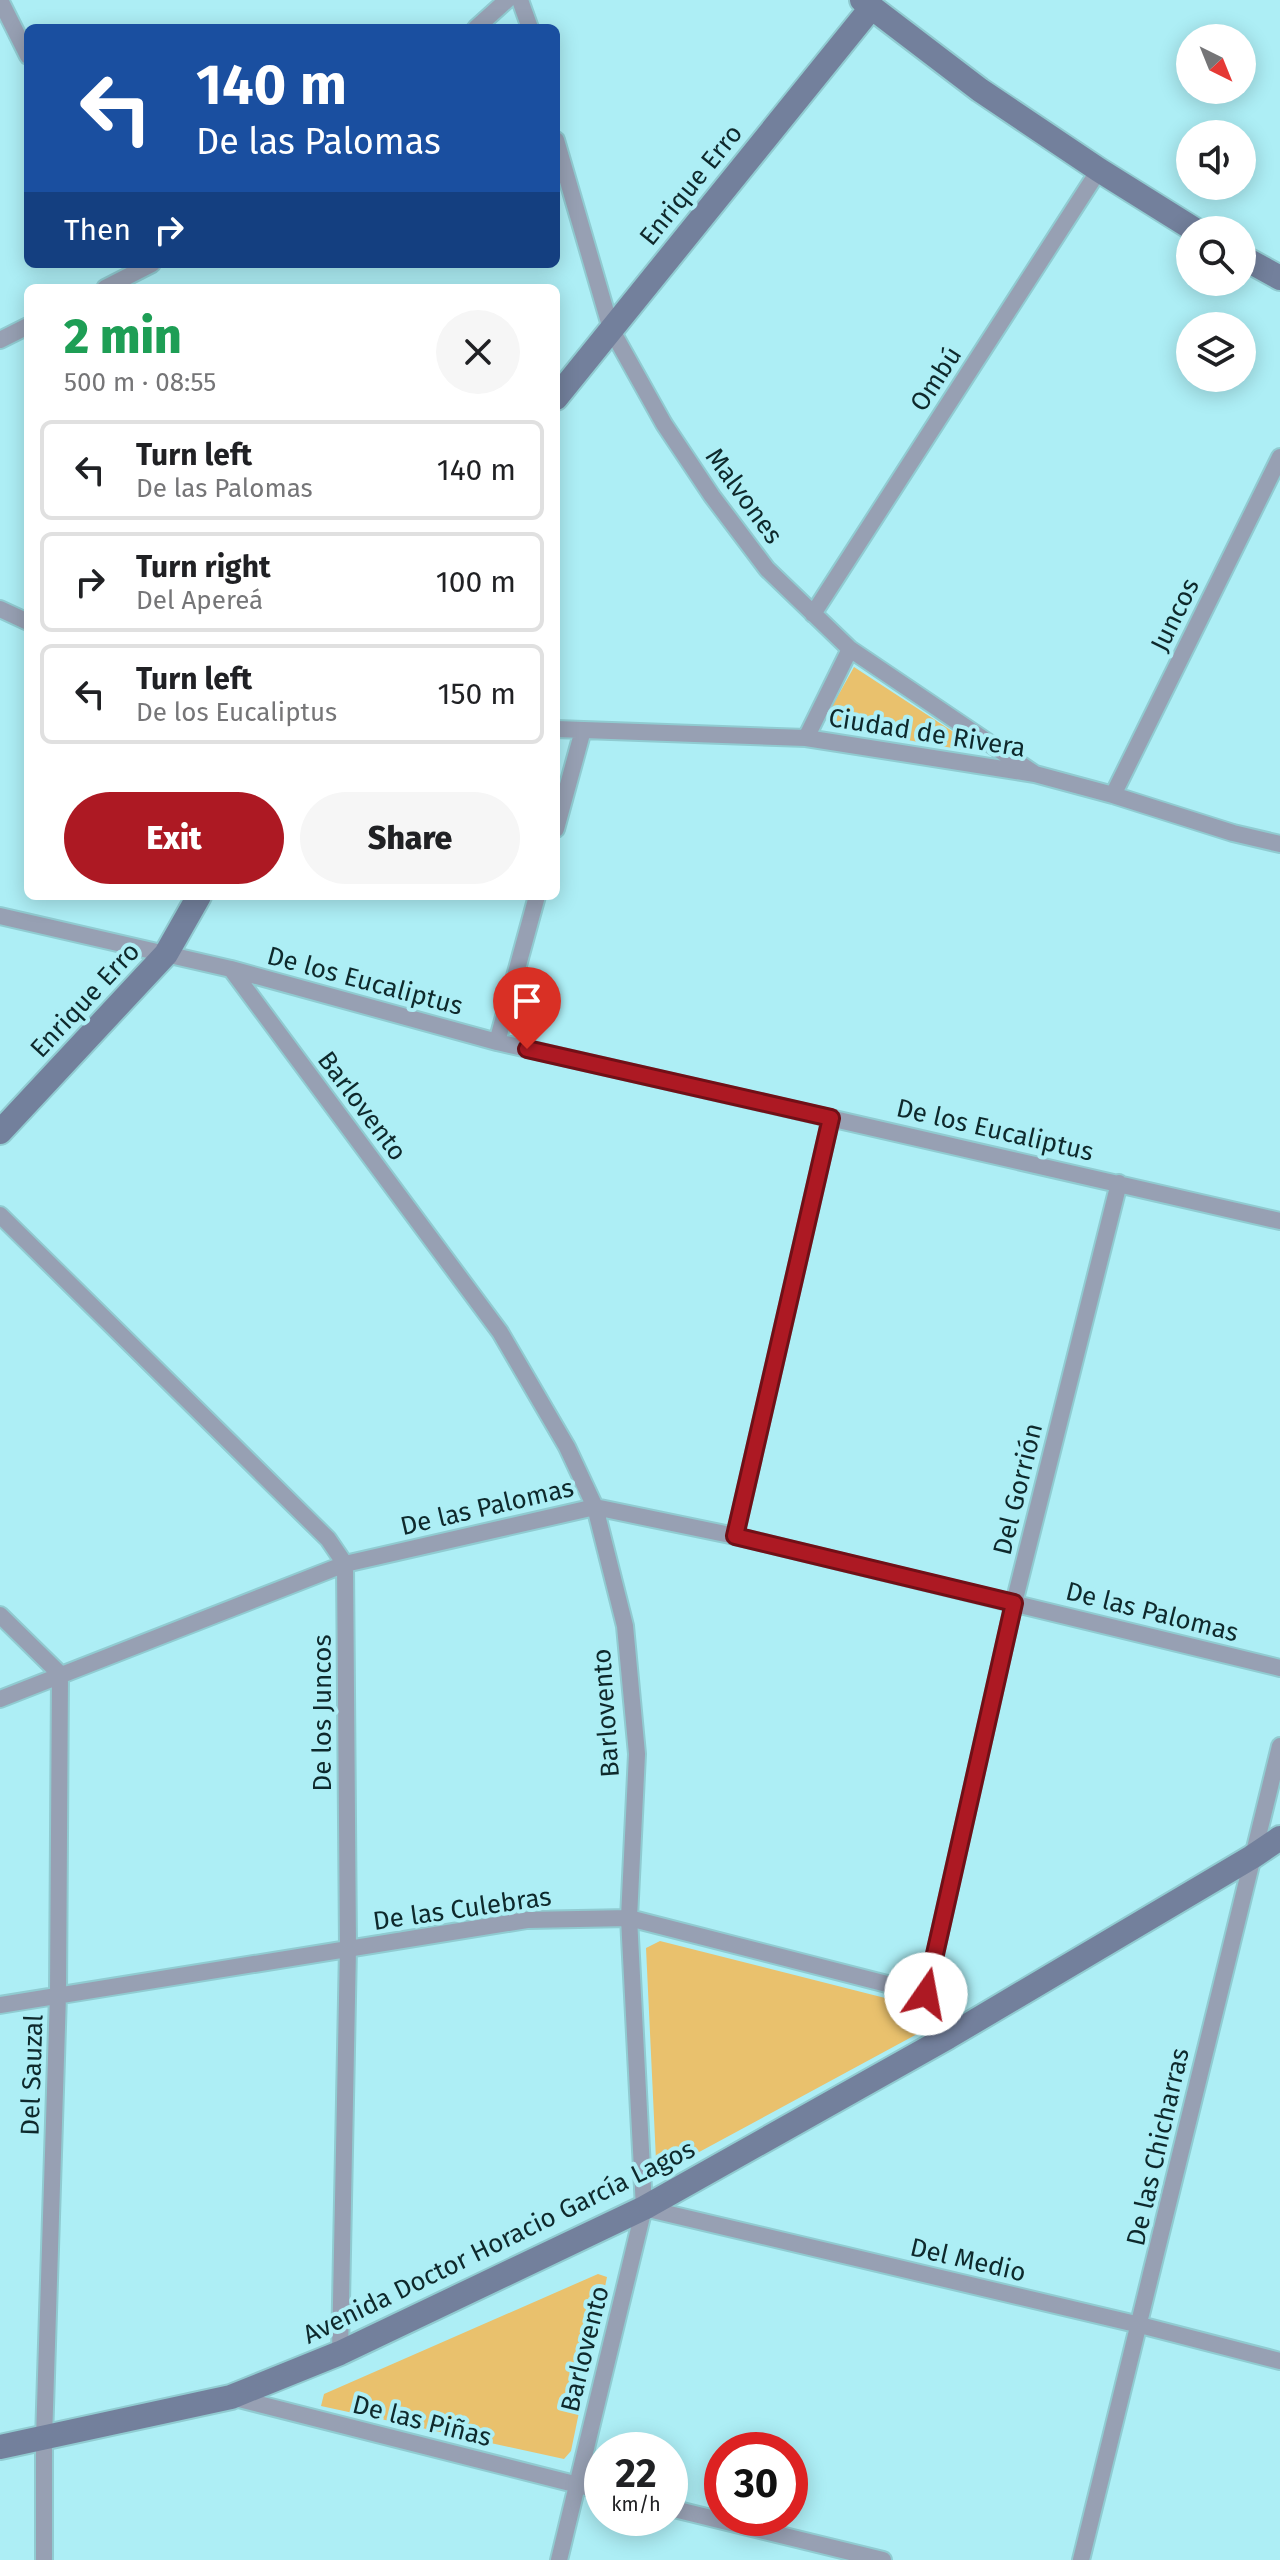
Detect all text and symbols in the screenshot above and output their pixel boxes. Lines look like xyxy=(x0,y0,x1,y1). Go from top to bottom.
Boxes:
north arrow xyxy=(1176,24,1256,104)
map controls xyxy=(1176,24,1256,392)
text: 140 m xyxy=(196,52,347,119)
icon: left xyxy=(64,56,168,160)
street label: Enrique Erro xyxy=(633,118,749,252)
text: De las Palomas xyxy=(196,120,441,164)
button: sound xyxy=(1176,120,1256,200)
icon: right xyxy=(147,208,191,252)
text: Then xyxy=(64,212,131,248)
button: search xyxy=(1176,216,1256,296)
text: 2 min xyxy=(64,308,182,366)
button: close xyxy=(436,310,520,394)
button: layers xyxy=(1176,312,1256,392)
street label: Ombú xyxy=(904,341,968,417)
text: 500 m · 08:55 xyxy=(64,367,216,398)
text: Turn left xyxy=(136,437,252,473)
street label: Malvones xyxy=(699,442,789,550)
icon: left xyxy=(68,448,112,492)
text: 140 m xyxy=(437,452,516,488)
text: De las Palomas xyxy=(136,473,313,504)
text: Turn right xyxy=(136,549,271,585)
icon: right xyxy=(68,560,112,604)
text: 100 m xyxy=(436,564,516,600)
street label: Juncos xyxy=(1144,573,1206,657)
text: Del Apereá xyxy=(136,585,263,616)
text: Turn left xyxy=(136,661,252,697)
icon: left xyxy=(68,672,112,716)
text: 150 m xyxy=(438,676,516,712)
text: De los Eucaliptus xyxy=(136,697,337,728)
street label: Ciudad de Rivera xyxy=(826,702,1028,764)
button: Exit xyxy=(64,792,284,884)
button: Share xyxy=(300,792,520,884)
street label: Enrique Erro xyxy=(24,936,146,1064)
street label: De los Eucaliptus xyxy=(264,940,466,1022)
pin xyxy=(493,967,561,1049)
icon: arrive xyxy=(505,979,549,1023)
street label: Barlovento xyxy=(311,1045,413,1167)
street label: De los Eucaliptus xyxy=(893,1092,1097,1168)
street label: Del Gorrión xyxy=(987,1420,1049,1558)
street label: De las Palomas xyxy=(397,1472,577,1542)
street label: De las Palomas xyxy=(1063,1576,1241,1648)
street label: De los Juncos xyxy=(307,1634,338,1792)
street label: Barlovento xyxy=(586,1648,626,1778)
street label: De las Culebras xyxy=(371,1881,553,1937)
position arrow xyxy=(884,1952,968,2036)
street label: Del Sauzal xyxy=(14,2013,50,2136)
street label: De las Chicharras xyxy=(1120,2045,1196,2249)
street label: Avenida Doctor Horacio García Lagos xyxy=(298,2133,700,2351)
street label: Del Medio xyxy=(907,2232,1029,2288)
street label: Barlovento xyxy=(554,2283,616,2415)
street label: De las Piñas xyxy=(349,2389,495,2453)
speed limit sign: 30 xyxy=(704,2432,808,2536)
text: 22 xyxy=(615,2450,657,2498)
text: km/h xyxy=(611,2492,661,2516)

